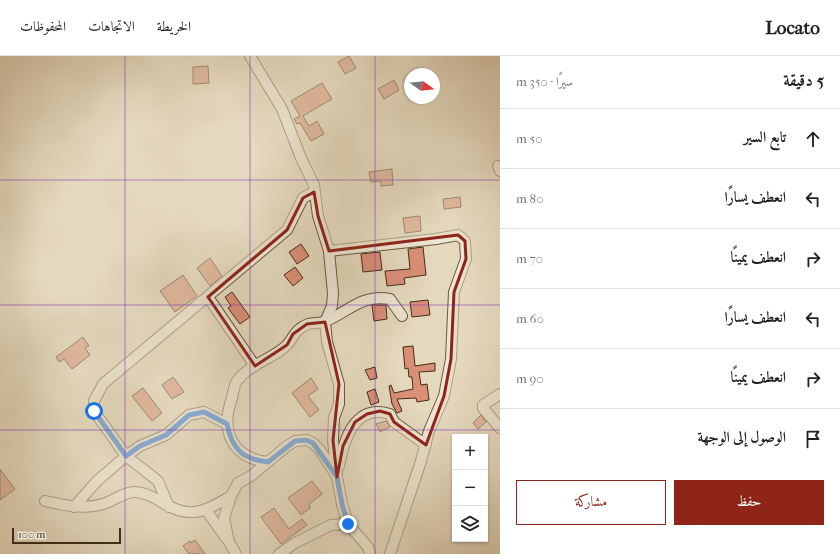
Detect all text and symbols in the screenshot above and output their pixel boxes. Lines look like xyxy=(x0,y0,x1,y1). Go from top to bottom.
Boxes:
text: Locato xyxy=(765,17,820,39)
text: المحفوظات xyxy=(20,18,66,35)
text: الاتجاهات xyxy=(88,18,135,35)
text: الخريطة xyxy=(157,18,191,35)
north arrow xyxy=(404,68,440,104)
text: 5 دقيقة xyxy=(783,70,824,90)
text: سيرًا · 350 m xyxy=(516,74,573,89)
text: تابع السير xyxy=(744,128,786,146)
icon: ahead xyxy=(802,128,824,150)
text: 50 m xyxy=(516,131,542,146)
text: انعطف يسارًا xyxy=(725,188,786,206)
icon: left xyxy=(802,188,824,210)
text: 80 m xyxy=(516,191,543,206)
text: انعطف يمينًا xyxy=(731,248,786,266)
icon: right xyxy=(802,248,824,270)
text: 70 m xyxy=(516,251,543,266)
text: انعطف يسارًا xyxy=(725,308,786,326)
icon: left xyxy=(802,308,824,330)
text: 60 m xyxy=(516,311,544,326)
text: انعطف يمينًا xyxy=(731,368,786,386)
icon: right xyxy=(802,368,824,390)
text: 90 m xyxy=(516,371,544,386)
route start xyxy=(85,402,103,420)
text: الوصول إلى الوجهة xyxy=(697,428,786,446)
icon: arrive xyxy=(802,428,824,450)
map controls xyxy=(452,434,488,542)
button: + xyxy=(452,434,488,470)
button: − xyxy=(452,470,488,506)
button: مشاركة xyxy=(516,480,666,525)
button: حفظ xyxy=(674,480,824,525)
button: layers xyxy=(452,506,488,542)
route end xyxy=(339,515,357,533)
scale bar xyxy=(12,526,121,545)
text: 100 m xyxy=(18,528,46,541)

